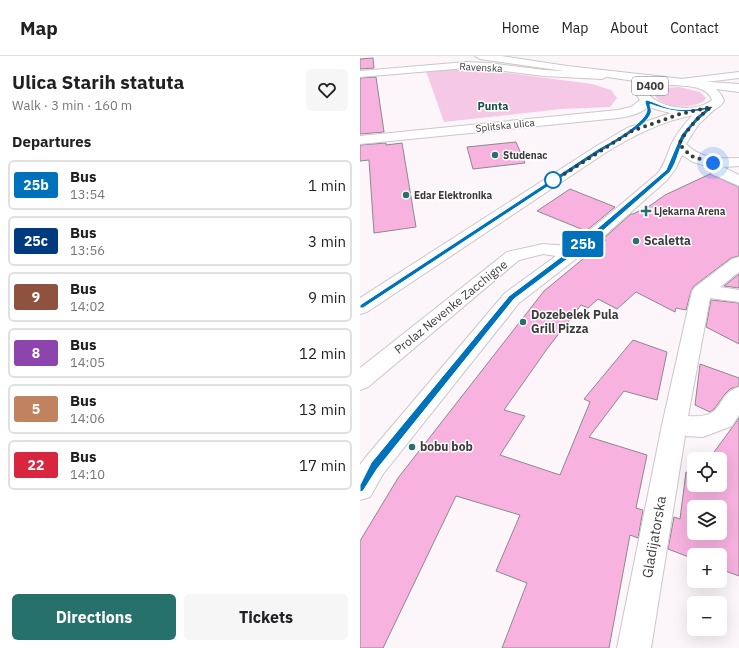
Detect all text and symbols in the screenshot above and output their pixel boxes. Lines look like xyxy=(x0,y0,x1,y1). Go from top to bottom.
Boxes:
text: Map xyxy=(20,16,58,40)
text: Home xyxy=(502,19,539,37)
text: Map xyxy=(561,19,588,37)
text: About xyxy=(610,19,648,37)
text: Contact xyxy=(670,19,719,37)
street label: Ravenska xyxy=(459,60,503,75)
button: heart xyxy=(306,69,348,111)
text: Ulica Starih statuta xyxy=(12,70,184,94)
road number: D400 xyxy=(632,77,668,95)
text: Walk · 3 min · 160 m xyxy=(12,97,132,114)
district label: Punta xyxy=(478,99,508,113)
street label: Splitska ulica xyxy=(475,116,536,135)
text: Departures xyxy=(12,132,91,151)
place label: Studenac xyxy=(503,149,548,162)
marker: Studenac xyxy=(490,150,500,160)
your location xyxy=(703,153,723,173)
text: Bus xyxy=(70,167,97,186)
unlabelled marker xyxy=(544,171,562,189)
text: 25b xyxy=(23,176,49,194)
text: 1 min xyxy=(308,176,346,195)
text: 13:54 xyxy=(70,186,105,203)
place label: Edar Elektronika xyxy=(414,189,493,202)
marker: Edar Elektronika xyxy=(401,190,411,200)
place label: Ljekarna Arena xyxy=(654,205,726,218)
marker: Ljekarna Arena xyxy=(641,206,651,216)
text: Bus xyxy=(70,223,97,242)
line badge: 25b xyxy=(560,231,606,257)
text: 25c xyxy=(24,232,48,250)
text: 3 min xyxy=(308,232,346,251)
place label: Scaletta xyxy=(644,233,691,248)
text: 25b xyxy=(570,235,596,253)
marker: Scaletta xyxy=(631,236,641,246)
text: 13:56 xyxy=(70,242,105,259)
street label: Prolaz Nevenke Zacchigne xyxy=(391,256,510,357)
text: Bus xyxy=(70,279,97,298)
text: 9 xyxy=(32,288,40,306)
text: 9 min xyxy=(308,288,346,307)
text: 14:02 xyxy=(70,298,105,315)
place label: Dozebelek Pula Grill Pizza xyxy=(531,307,619,336)
marker: Dozebelek Pula Grill Pizza xyxy=(518,317,528,327)
text: Bus xyxy=(70,335,97,354)
text: 8 xyxy=(32,344,40,362)
text: 12 min xyxy=(299,344,346,363)
text: 14:05 xyxy=(70,354,105,371)
text: Bus xyxy=(70,391,97,410)
text: 5 xyxy=(32,400,40,418)
text: 13 min xyxy=(299,400,346,419)
text: 14:06 xyxy=(70,410,105,427)
place label: bobu bob xyxy=(420,439,473,454)
marker: bobu bob xyxy=(407,442,417,452)
text: Bus xyxy=(70,447,97,466)
map controls xyxy=(687,452,727,636)
button: locate xyxy=(687,452,727,492)
text: 22 xyxy=(28,456,44,474)
text: 17 min xyxy=(299,456,346,475)
text: 14:10 xyxy=(70,466,105,483)
street label: Gladijatorska xyxy=(638,494,670,579)
button: layers xyxy=(687,500,727,540)
button: + xyxy=(687,548,727,588)
button: Directions xyxy=(12,594,176,640)
button: Tickets xyxy=(184,594,348,640)
button: − xyxy=(687,596,727,636)

